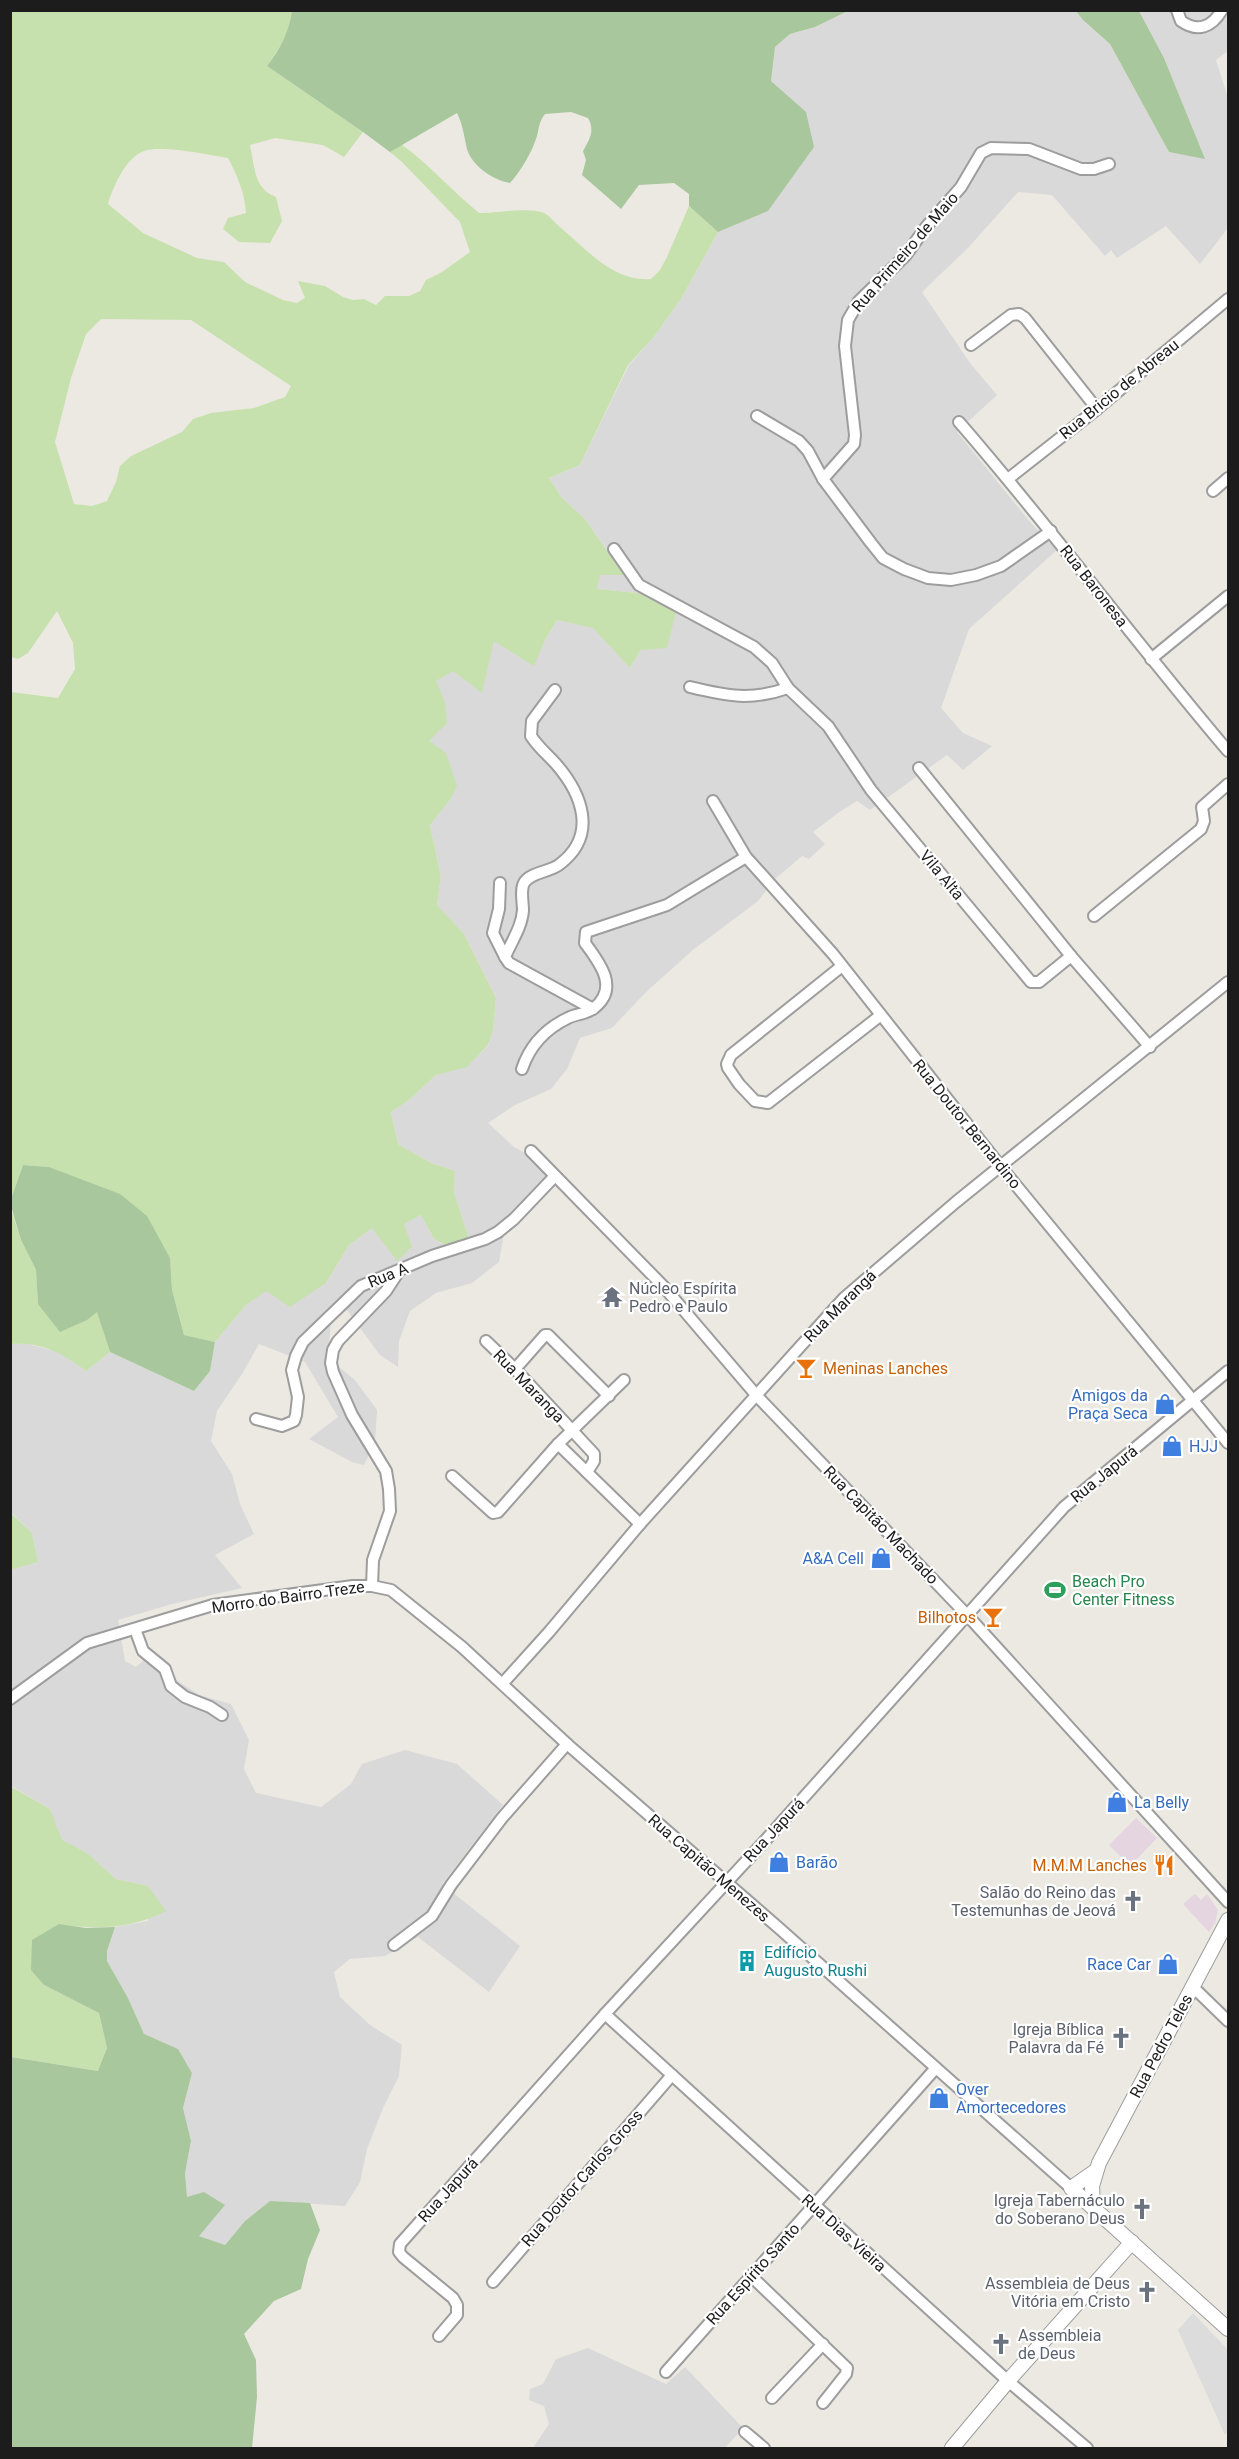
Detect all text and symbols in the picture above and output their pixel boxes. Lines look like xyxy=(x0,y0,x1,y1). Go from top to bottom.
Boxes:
street label: Rua Primeiro de Maio xyxy=(848,188,962,316)
street label: Rua Bricio de Abreau xyxy=(1055,335,1183,443)
street label: Rua Baronesa xyxy=(1056,541,1132,631)
street label: Vila Alta xyxy=(916,846,968,904)
street label: Rua Doutor Bernardino xyxy=(909,1055,1025,1193)
street label: Rua A xyxy=(365,1258,411,1292)
street label: Rua Marangá xyxy=(800,1266,880,1346)
place label: Núcleo Espírita Pedro e Paulo xyxy=(629,1279,737,1316)
temple icon: Núcleo Espírita Pedro e Paulo xyxy=(600,1285,624,1309)
street label: Rua Maranga xyxy=(489,1345,569,1427)
bar icon: Meninas Lanches xyxy=(794,1356,818,1380)
place label: Meninas Lanches xyxy=(823,1359,948,1378)
place label: Amigos da Praça Seca xyxy=(1068,1386,1148,1423)
shop icon: Amigos da Praça Seca xyxy=(1153,1392,1177,1416)
shop icon: HJJ xyxy=(1160,1434,1184,1458)
place label: HJJ xyxy=(1189,1437,1218,1456)
street label: Rua Japurá xyxy=(1067,1441,1141,1507)
street label: Rua Capitão Machado xyxy=(820,1462,942,1588)
shop icon: A&A Cell xyxy=(869,1546,893,1570)
place label: A&A Cell xyxy=(803,1549,864,1568)
place label: Beach Pro Center Fitness xyxy=(1072,1572,1175,1609)
street label: Morro do Bairro Treze xyxy=(210,1577,366,1617)
sports icon: Beach Pro Center Fitness xyxy=(1043,1578,1067,1602)
bar icon: Bilhotos xyxy=(981,1605,1005,1629)
place label: Bilhotos xyxy=(918,1608,976,1627)
shop icon: La Belly xyxy=(1105,1790,1129,1814)
place label: La Belly xyxy=(1134,1793,1190,1812)
street label: Rua Japurá xyxy=(740,1794,808,1866)
street label: Rua Capitão Menezes xyxy=(644,1810,774,1926)
shop icon: Barão xyxy=(767,1850,791,1874)
place label: Barão xyxy=(796,1853,838,1872)
restaurant icon: M.M.M Lanches xyxy=(1152,1853,1176,1877)
place label: M.M.M Lanches xyxy=(1033,1856,1147,1875)
place label: Salão do Reino das Testemunhas de Jeová xyxy=(951,1883,1116,1920)
church icon: Salão do Reino das Testemunhas de Jeová xyxy=(1121,1889,1145,1913)
place label: Edifício Augusto Rushi xyxy=(764,1943,867,1980)
building icon: Edifício Augusto Rushi xyxy=(735,1949,759,1973)
shop icon: Race Car xyxy=(1156,1952,1180,1976)
place label: Race Car xyxy=(1087,1955,1152,1974)
street label: Rua Pedro Teles xyxy=(1126,1991,1196,2101)
place label: Igreja Bíblica Palavra da Fé xyxy=(1008,2020,1104,2057)
church icon: Igreja Bíblica Palavra da Fé xyxy=(1109,2026,1133,2050)
place label: Over Amortecedores xyxy=(956,2080,1066,2117)
shop icon: Over Amortecedores xyxy=(927,2086,951,2110)
street label: Rua Doutor Carlos Gross xyxy=(517,2106,647,2250)
street label: Rua Japurá xyxy=(414,2154,482,2226)
street label: Rua Dias Vieira xyxy=(798,2190,890,2276)
place label: Igreja Tabernáculo do Soberano Deus xyxy=(994,2191,1125,2228)
church icon: Igreja Tabernáculo do Soberano Deus xyxy=(1130,2197,1154,2221)
street label: Rua Espírito Santo xyxy=(702,2219,804,2329)
place label: Assembleia de Deus Vitória em Cristo xyxy=(985,2274,1130,2311)
church icon: Assembleia de Deus Vitória em Cristo xyxy=(1135,2280,1159,2304)
place label: Assembleia de Deus xyxy=(1018,2326,1101,2363)
church icon: Assembleia de Deus xyxy=(989,2332,1013,2356)

